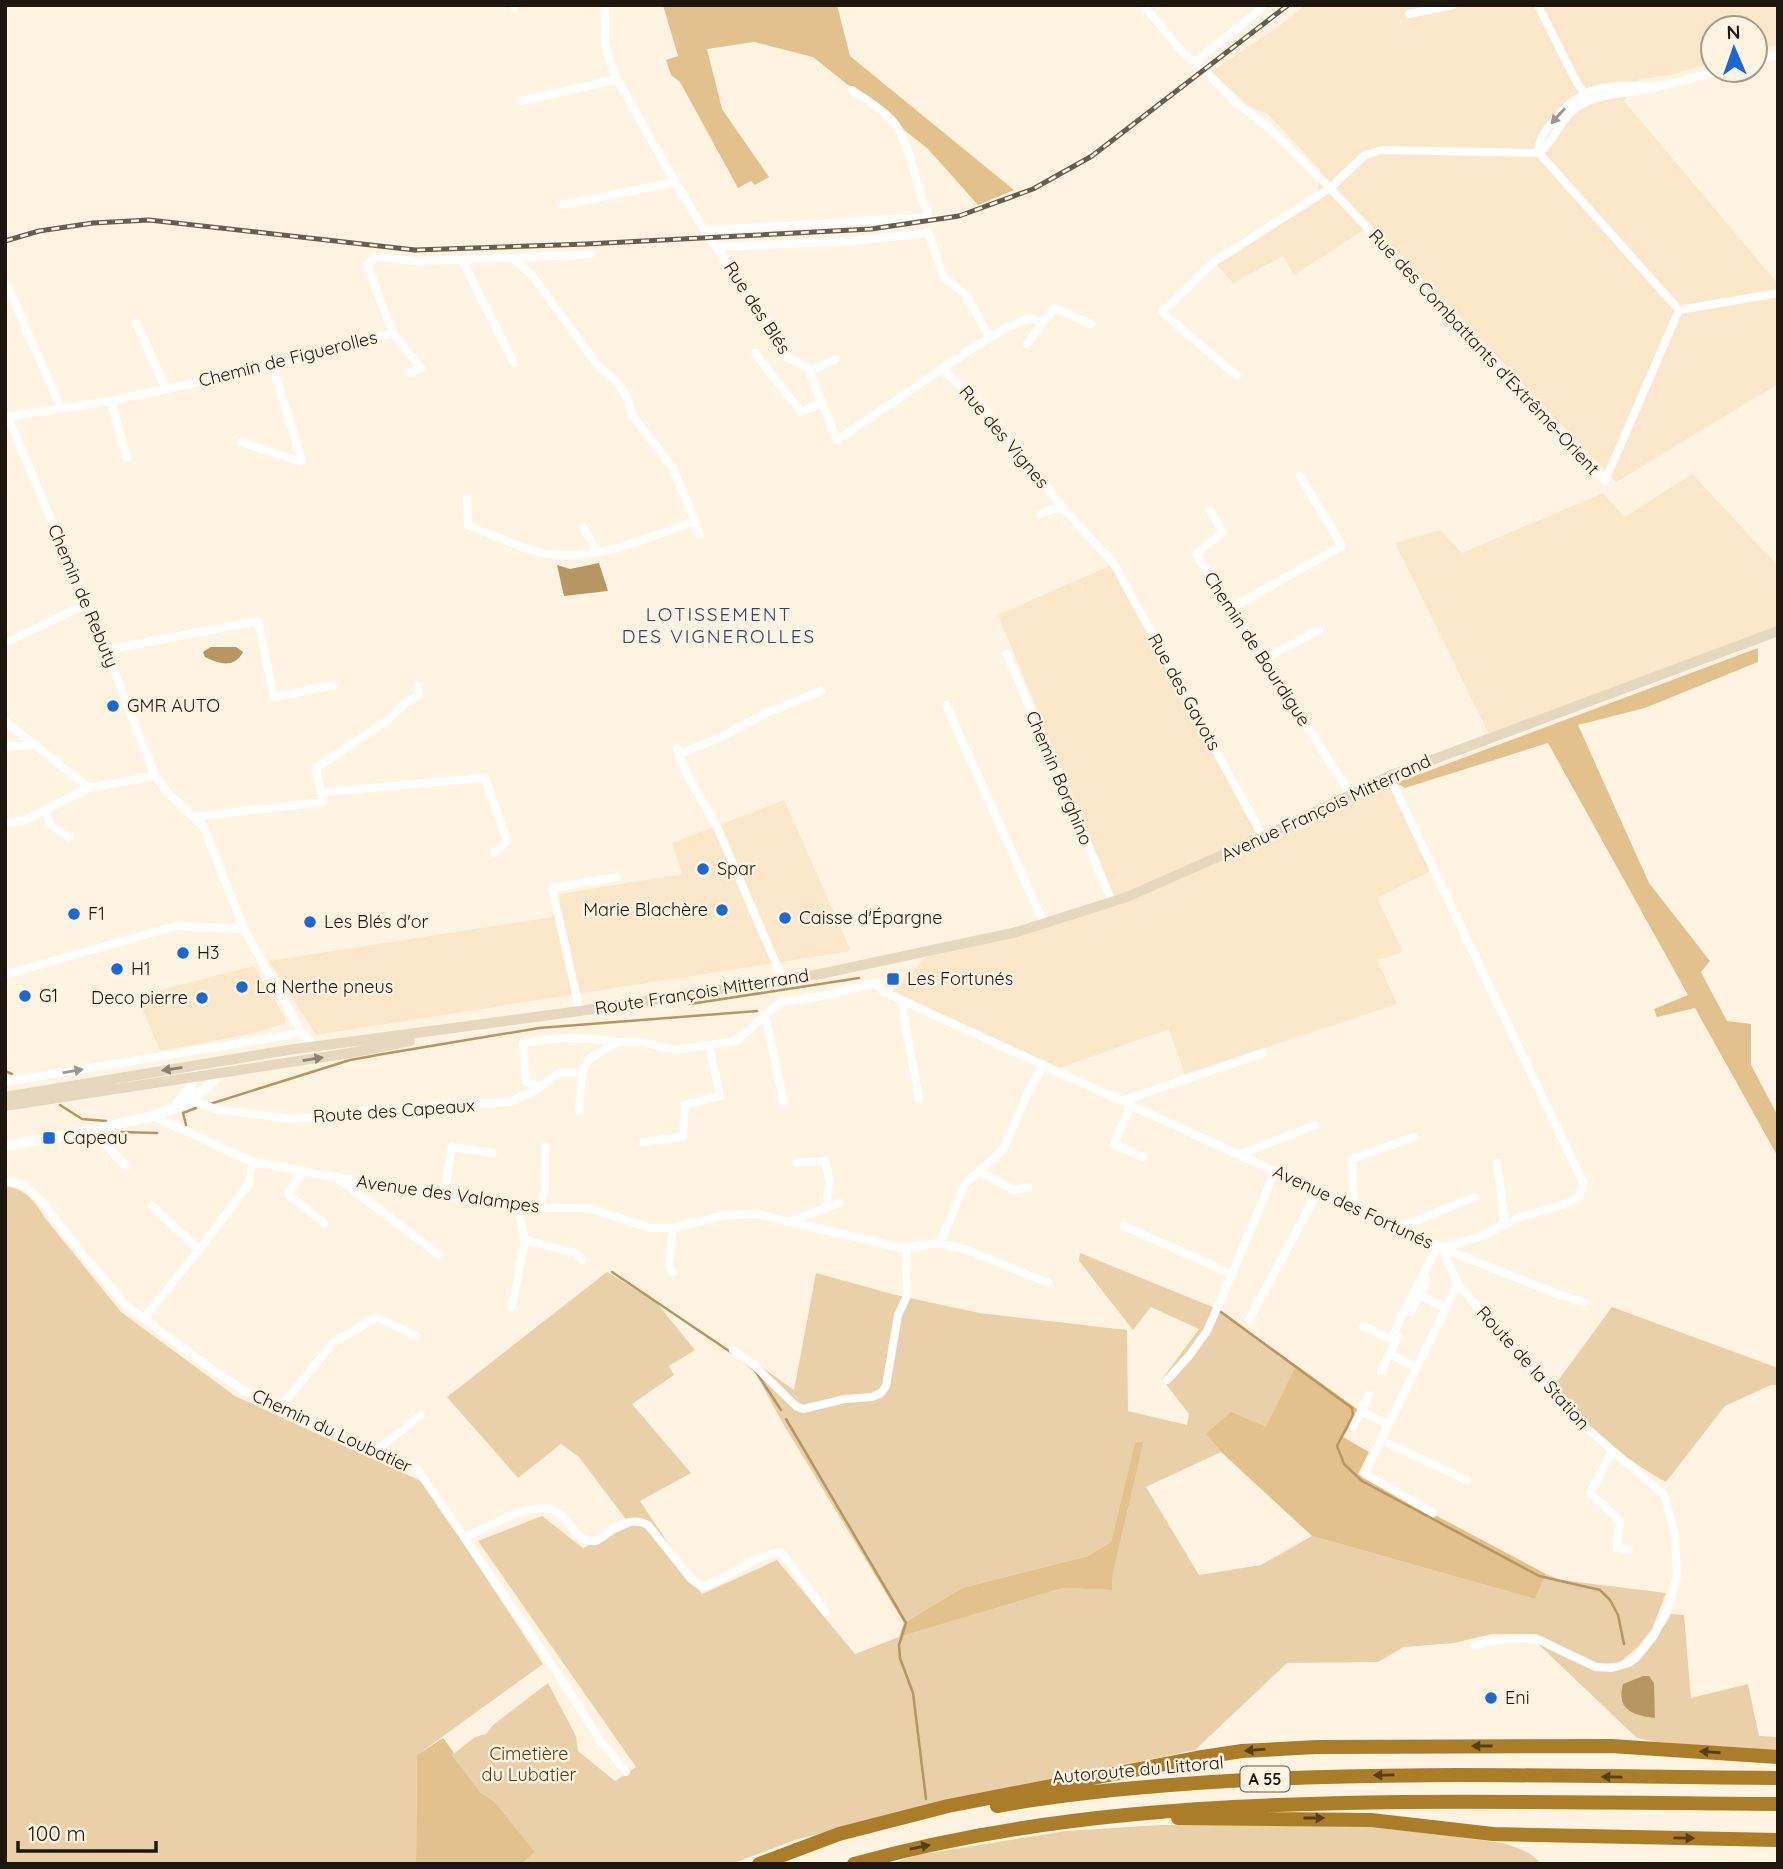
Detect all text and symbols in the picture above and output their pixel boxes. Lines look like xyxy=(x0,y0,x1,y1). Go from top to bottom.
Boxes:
north arrow xyxy=(1699,14,1769,84)
text: N xyxy=(1726,20,1741,44)
one-way arrow xyxy=(1550,107,1566,124)
street label: Rue des Combattants d'Extrême-Orient xyxy=(1364,224,1605,479)
street label: Rue des Blés xyxy=(719,257,796,358)
street label: Chemin de Figuerolles xyxy=(196,325,380,392)
street label: Rue des Vignes xyxy=(955,380,1054,493)
street label: Chemin de Rebuty xyxy=(43,521,124,671)
street label: Chemin de Bourdigue xyxy=(1199,567,1316,730)
district label: LOTISSEMENT DES VIGNEROLLES xyxy=(622,602,816,648)
street label: Rue des Gavots xyxy=(1143,629,1226,754)
place label: GMR AUTO xyxy=(127,694,220,717)
marker: GMR AUTO xyxy=(105,698,121,714)
street label: Chemin Borghino xyxy=(1021,707,1098,848)
street label: Avenue François Mitterrand xyxy=(1217,749,1434,866)
place label: Spar xyxy=(717,857,756,880)
marker: Spar xyxy=(695,861,711,877)
place label: Marie Blachère xyxy=(583,898,708,921)
place label: F1 xyxy=(88,902,105,925)
marker: Marie Blachère xyxy=(714,902,730,918)
marker: F1 xyxy=(66,906,82,922)
place label: Caisse d'Épargne xyxy=(799,906,942,929)
place label: Les Blés d'or xyxy=(324,910,429,933)
marker: Caisse d'Épargne xyxy=(777,910,793,926)
marker: Les Blés d'or xyxy=(302,914,318,930)
place label: H3 xyxy=(197,941,219,964)
marker: H3 xyxy=(175,945,191,961)
place label: H1 xyxy=(131,957,151,980)
marker: H1 xyxy=(109,961,125,977)
street label: Route François Mitterrand xyxy=(593,963,811,1020)
place label: Les Fortunés xyxy=(907,967,1013,990)
marker: Les Fortunés xyxy=(885,971,901,987)
place label: La Nerthe pneus xyxy=(256,975,393,998)
marker: La Nerthe pneus xyxy=(234,979,250,995)
place label: G1 xyxy=(39,984,58,1007)
place label: Deco pierre xyxy=(91,986,188,1009)
marker: G1 xyxy=(17,988,33,1004)
marker: Deco pierre xyxy=(194,990,210,1006)
one-way arrow xyxy=(302,1053,324,1064)
one-way arrow xyxy=(161,1064,183,1075)
one-way arrow xyxy=(62,1065,84,1076)
street label: Route des Capeaux xyxy=(312,1093,476,1128)
place label: Capeau xyxy=(63,1126,128,1149)
marker: Capeau xyxy=(41,1130,57,1146)
street label: Avenue des Fortunés xyxy=(1270,1159,1437,1254)
street label: Avenue des Valampes xyxy=(355,1169,541,1218)
street label: Route de la Station xyxy=(1472,1301,1595,1434)
street label: Chemin du Loubatier xyxy=(249,1383,416,1478)
place label: Eni xyxy=(1505,1686,1529,1709)
marker: Eni xyxy=(1483,1690,1499,1706)
one-way arrow xyxy=(1471,1741,1493,1752)
park label: Cimetière du Lubatier xyxy=(481,1742,577,1786)
one-way arrow xyxy=(1244,1745,1266,1756)
one-way arrow xyxy=(1698,1746,1720,1757)
street label: Autoroute du Littoral xyxy=(1051,1751,1225,1788)
road number: A 55 xyxy=(1240,1766,1290,1792)
one-way arrow xyxy=(1373,1769,1395,1781)
one-way arrow xyxy=(1600,1771,1622,1783)
scale bar xyxy=(18,1810,156,1854)
one-way arrow xyxy=(1303,1812,1325,1824)
text: 100 m xyxy=(28,1820,86,1846)
one-way arrow xyxy=(1673,1833,1695,1844)
one-way arrow xyxy=(909,1841,931,1852)

